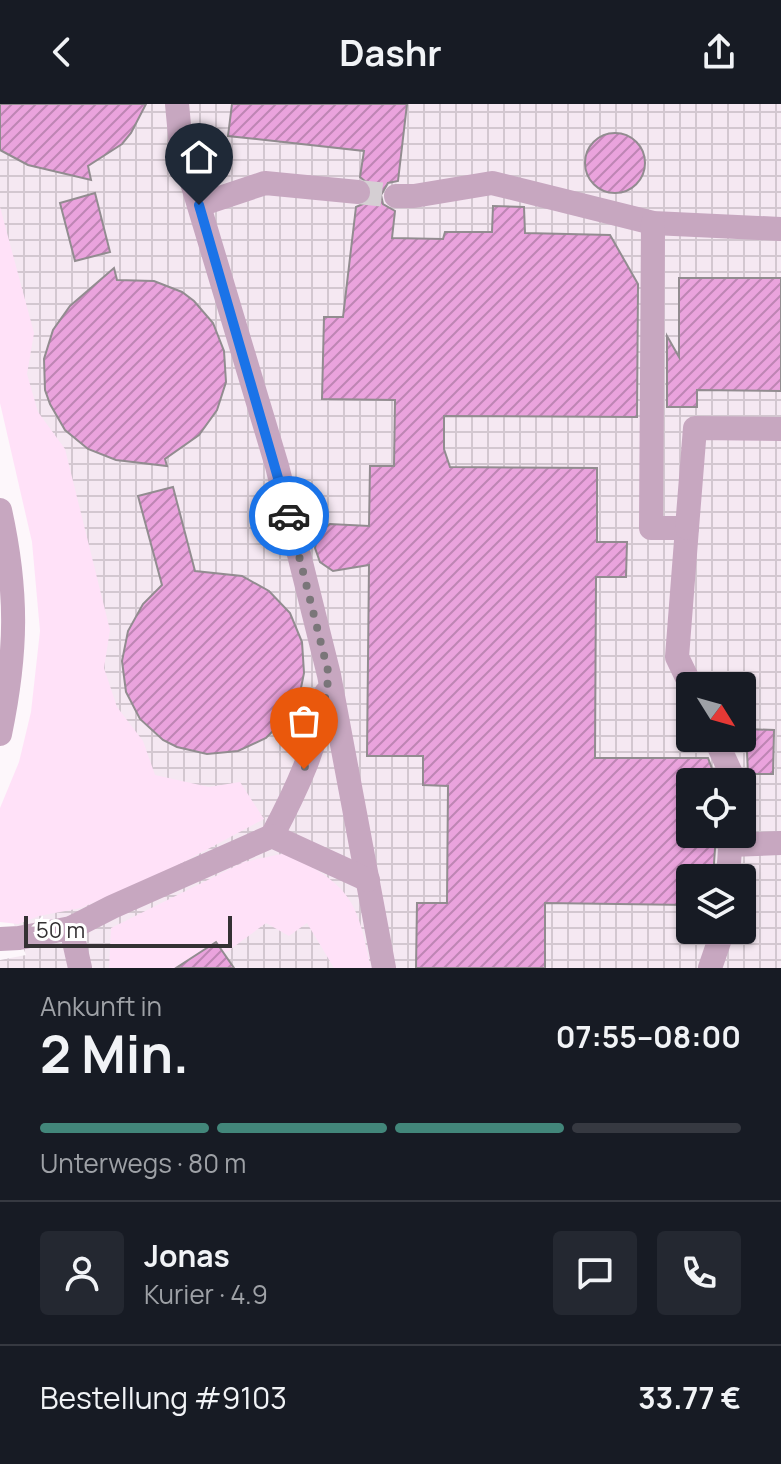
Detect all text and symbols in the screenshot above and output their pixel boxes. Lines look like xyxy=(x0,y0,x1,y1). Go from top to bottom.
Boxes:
text: Dashr xyxy=(339,28,442,77)
icon: back xyxy=(40,30,84,74)
icon: share xyxy=(697,30,741,74)
pin xyxy=(165,123,233,205)
icon: home xyxy=(177,135,221,179)
courier xyxy=(249,476,329,556)
icon: car xyxy=(267,494,311,538)
north arrow xyxy=(676,672,756,752)
map controls xyxy=(676,672,756,944)
pin xyxy=(270,687,338,769)
icon: bag xyxy=(282,699,326,743)
button: locate xyxy=(676,768,756,848)
button: layers xyxy=(676,864,756,944)
scale bar xyxy=(24,912,232,948)
text: 50 m xyxy=(36,915,85,945)
text: Ankunft in xyxy=(40,988,162,1024)
text: 07:55–08:00 xyxy=(556,1016,741,1057)
text: 2 Min. xyxy=(40,1018,189,1089)
text: Unterwegs · 80 m xyxy=(40,1145,246,1181)
button: person xyxy=(40,1231,124,1315)
button: chat xyxy=(553,1231,637,1315)
button: phone xyxy=(657,1231,741,1315)
text: Jonas xyxy=(144,1235,230,1276)
text: Kurier · 4.9 xyxy=(144,1276,268,1312)
text: Bestellung #9103 xyxy=(40,1377,287,1418)
text: 33.77 € xyxy=(638,1377,741,1418)

